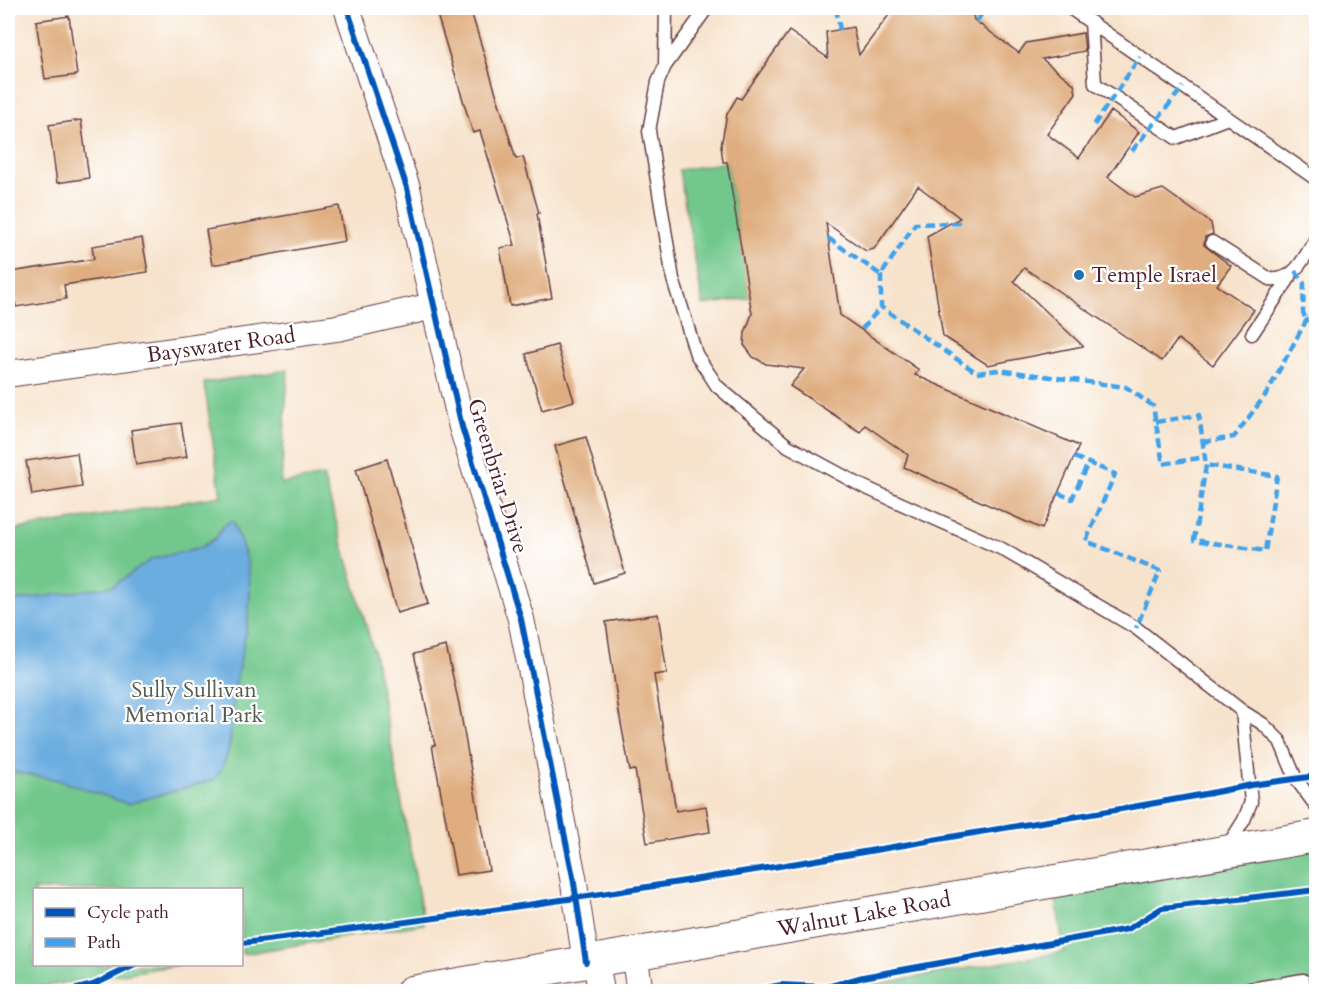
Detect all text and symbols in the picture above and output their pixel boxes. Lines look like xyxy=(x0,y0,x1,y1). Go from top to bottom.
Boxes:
place label: Temple Israel xyxy=(1091,260,1217,290)
marker: Temple Israel xyxy=(1072,268,1086,282)
street label: Bayswater Road xyxy=(145,320,298,370)
street label: Greenbriar Drive xyxy=(460,395,536,557)
park label: Sully Sullivan Memorial Park xyxy=(125,675,264,730)
street label: Walnut Lake Road xyxy=(774,884,953,944)
legend xyxy=(33,888,243,966)
text: Cycle path xyxy=(87,900,169,925)
text: Path xyxy=(87,930,121,955)

